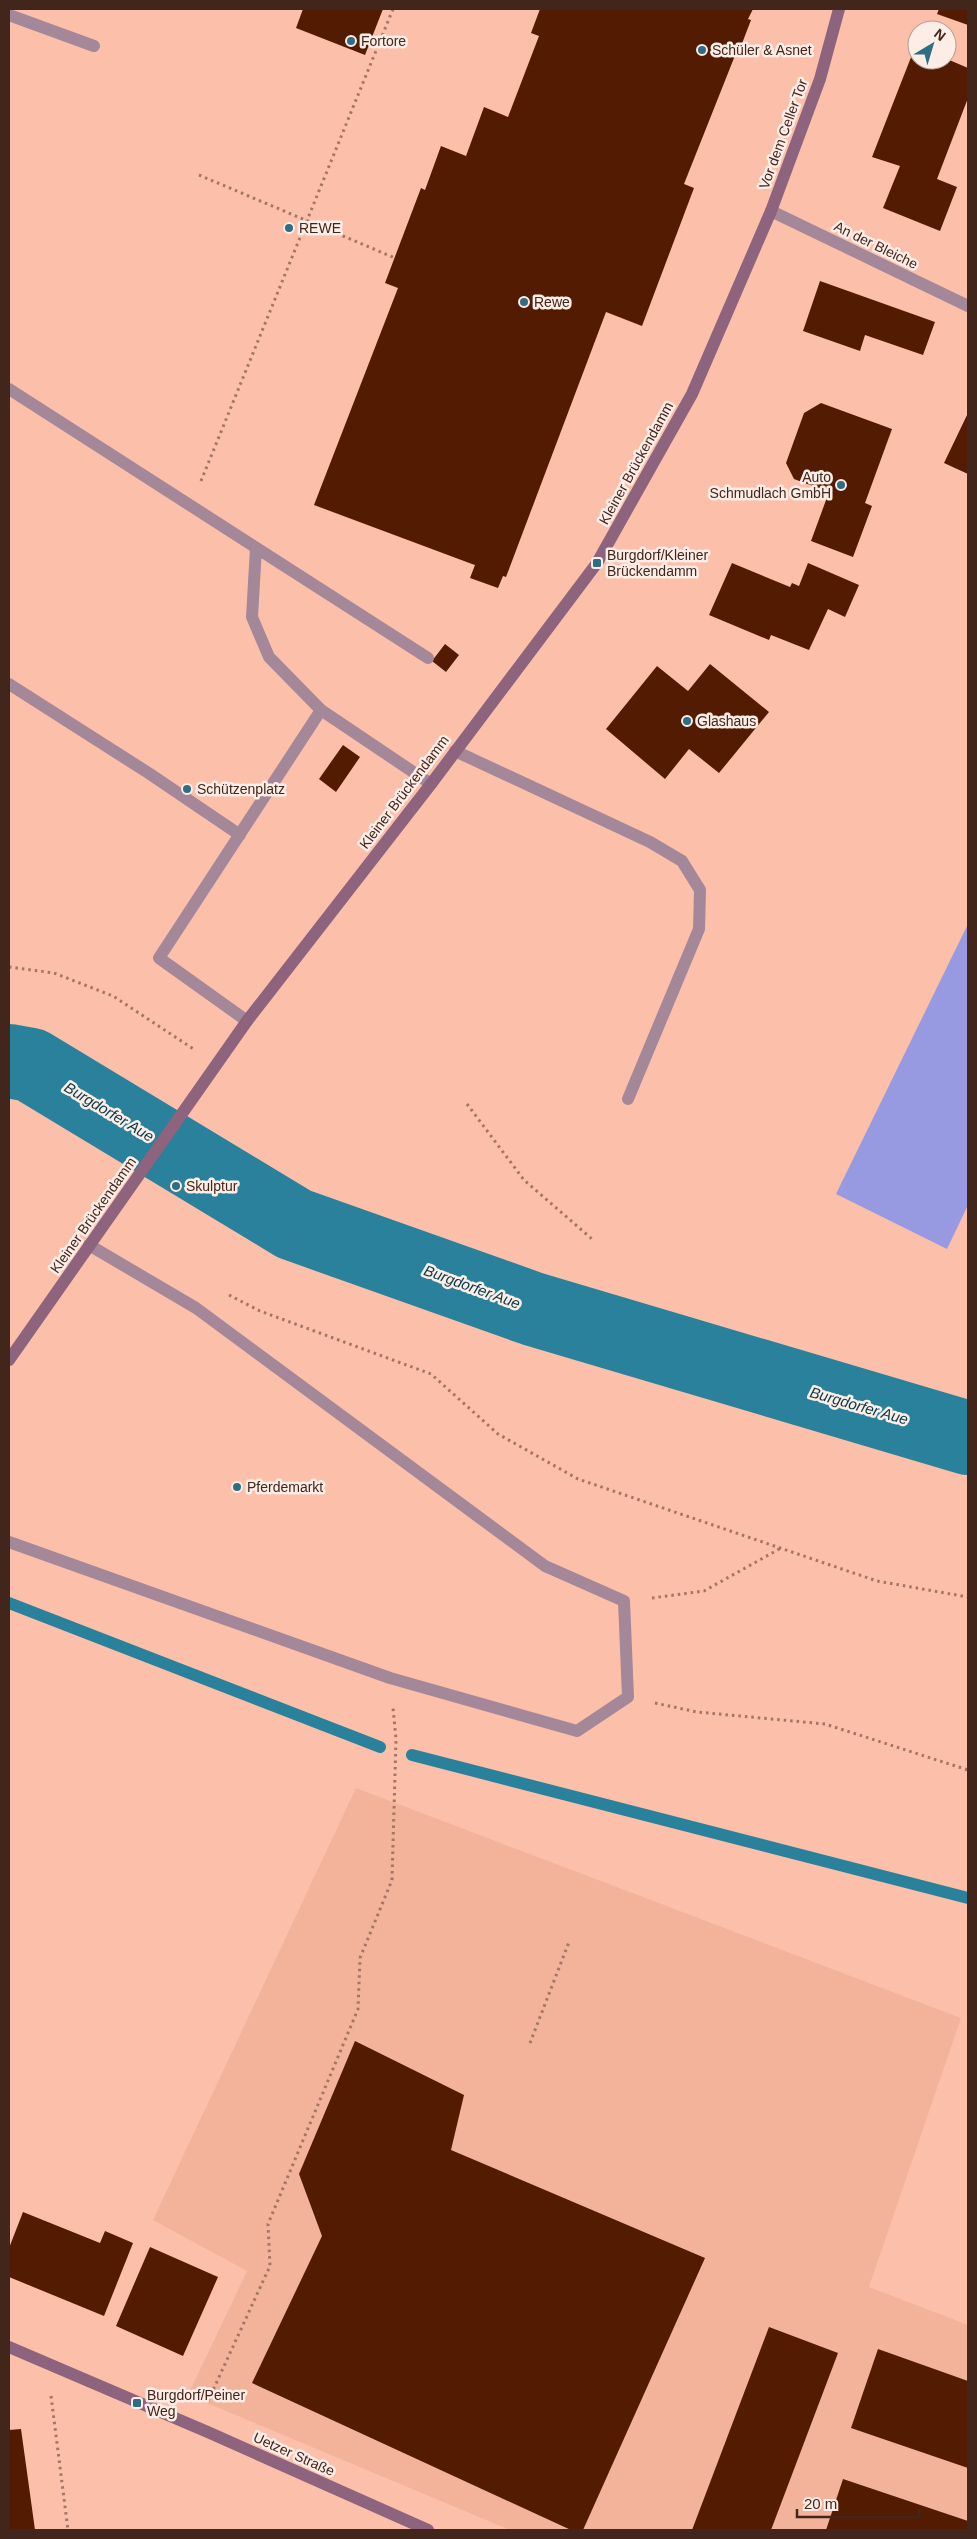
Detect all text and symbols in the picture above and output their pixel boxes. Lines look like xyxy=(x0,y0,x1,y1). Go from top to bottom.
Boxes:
north arrow xyxy=(907,20,957,70)
text: N xyxy=(931,25,949,44)
place label: Fortore xyxy=(361,33,406,49)
marker: Fortore xyxy=(345,35,357,47)
place label: Schüler & Asnet xyxy=(712,42,812,58)
marker: Schüler & Asnet xyxy=(696,44,708,56)
street label: Vor dem Celler Tor xyxy=(756,77,810,191)
street label: An der Bleiche xyxy=(832,218,921,272)
place label: REWE xyxy=(299,220,341,236)
marker: REWE xyxy=(283,222,295,234)
place label: Rewe xyxy=(534,294,570,310)
marker: Rewe xyxy=(518,296,530,308)
street label: Kleiner Brückendamm xyxy=(596,399,676,527)
place label: Auto Schmudlach GmbH xyxy=(710,469,831,501)
marker: Auto Schmudlach GmbH xyxy=(835,479,847,491)
place label: Burgdorf/Kleiner Brückendamm xyxy=(607,547,709,579)
marker: Burgdorf/Kleiner Brückendamm xyxy=(591,557,603,569)
place label: Glashaus xyxy=(697,713,756,729)
marker: Glashaus xyxy=(681,715,693,727)
street label: Kleiner Brückendamm xyxy=(356,732,452,852)
place label: Schützenplatz xyxy=(197,781,285,797)
marker: Schützenplatz xyxy=(181,783,193,795)
water label: Burgdorfer Aue xyxy=(62,1078,157,1145)
street label: Kleiner Brückendamm xyxy=(47,1154,139,1276)
place label: Skulptur xyxy=(186,1178,238,1194)
marker: Skulptur xyxy=(170,1180,182,1192)
water label: Burgdorfer Aue xyxy=(422,1261,523,1312)
water label: Burgdorfer Aue xyxy=(808,1383,910,1428)
place label: Pferdemarkt xyxy=(247,1479,323,1495)
marker: Pferdemarkt xyxy=(231,1481,243,1493)
place label: Burgdorf/Peiner Weg xyxy=(147,2387,245,2419)
marker: Burgdorf/Peiner Weg xyxy=(131,2397,143,2409)
street label: Uetzer Straße xyxy=(251,2429,337,2479)
scale bar xyxy=(797,2486,920,2518)
text: 20 m xyxy=(804,2495,837,2512)

